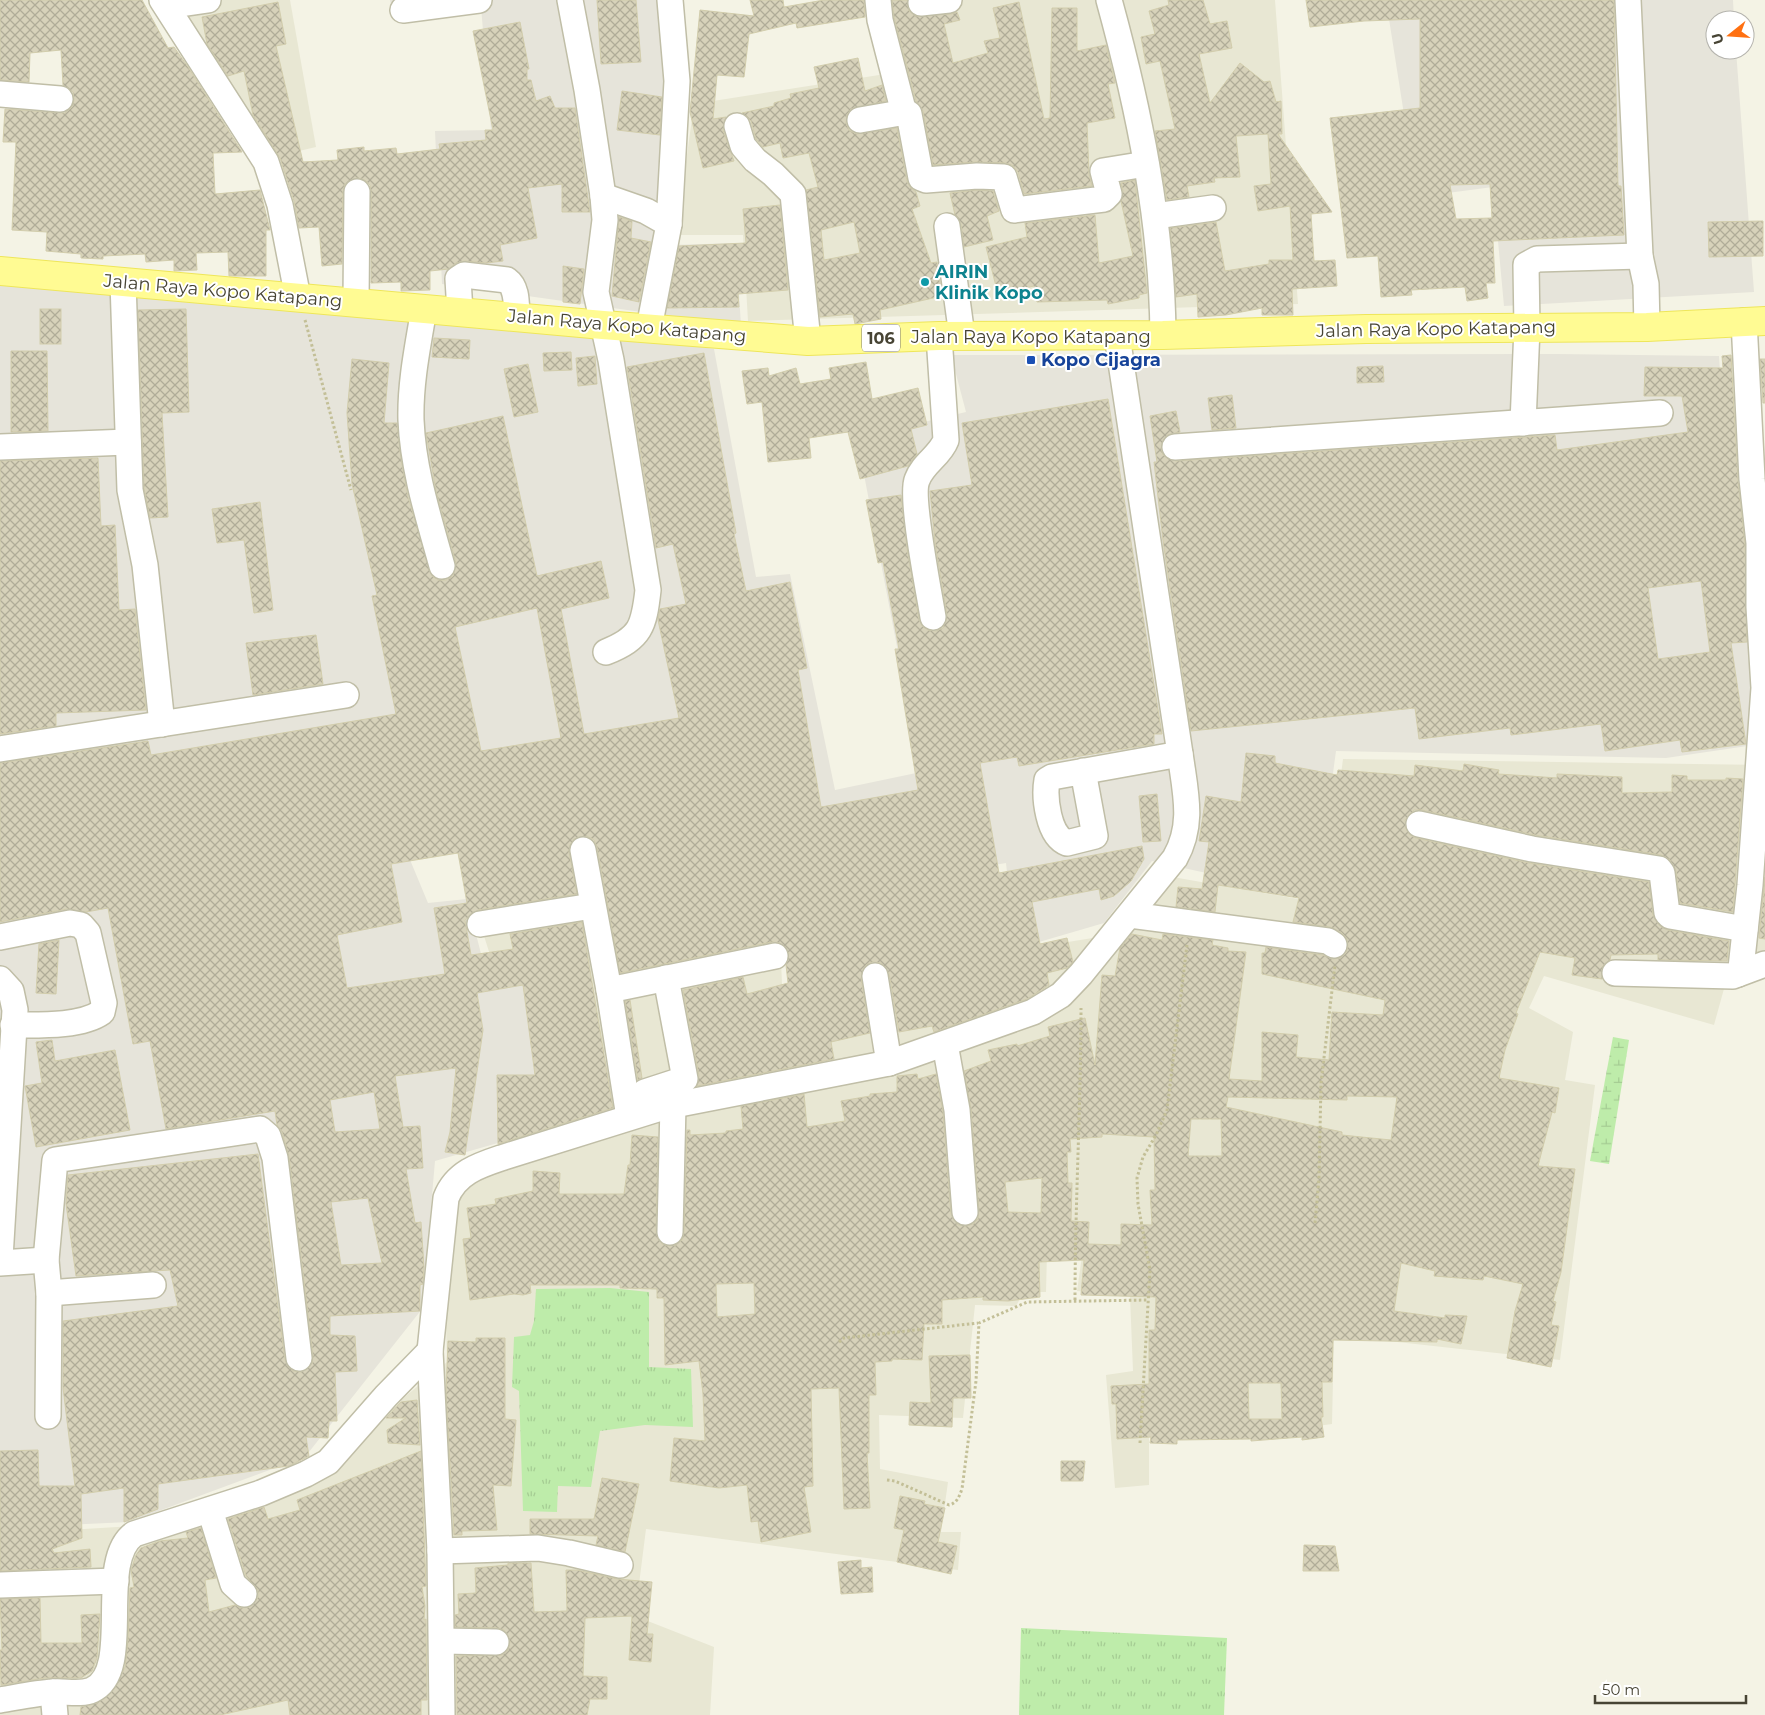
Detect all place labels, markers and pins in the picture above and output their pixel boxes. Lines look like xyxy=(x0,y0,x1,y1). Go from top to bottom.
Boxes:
place label: AIRIN Klinik Kopo xyxy=(934,261,1043,304)
marker: AIRIN Klinik Kopo xyxy=(919,276,931,288)
place label: Kopo Cijagra xyxy=(1041,349,1161,371)
marker: Kopo Cijagra xyxy=(1025,354,1037,366)

